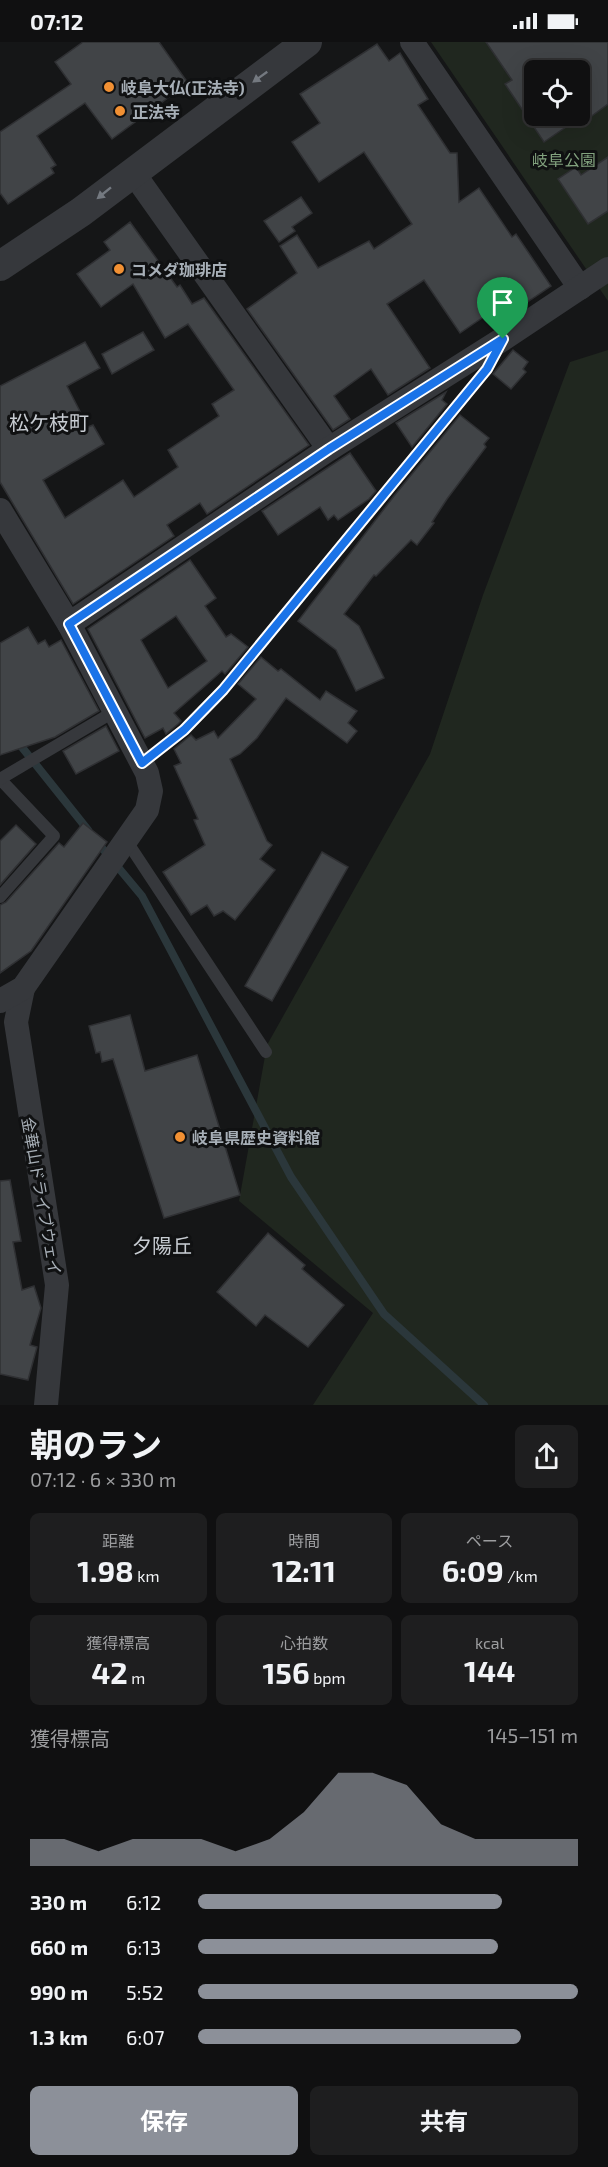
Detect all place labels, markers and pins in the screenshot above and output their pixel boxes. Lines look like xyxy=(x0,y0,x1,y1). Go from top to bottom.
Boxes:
place label: 岐阜大仏(正法寺) xyxy=(121,78,245,97)
marker: 岐阜大仏(正法寺) xyxy=(102,80,116,94)
place label: 正法寺 xyxy=(132,102,180,121)
marker: 正法寺 xyxy=(113,104,127,118)
place label: コメダ珈琲店 xyxy=(131,260,227,279)
marker: コメダ珈琲店 xyxy=(112,262,126,276)
pin xyxy=(477,277,528,339)
place label: 岐阜県歴史資料館 xyxy=(192,1128,320,1147)
marker: 岐阜県歴史資料館 xyxy=(173,1130,187,1144)

